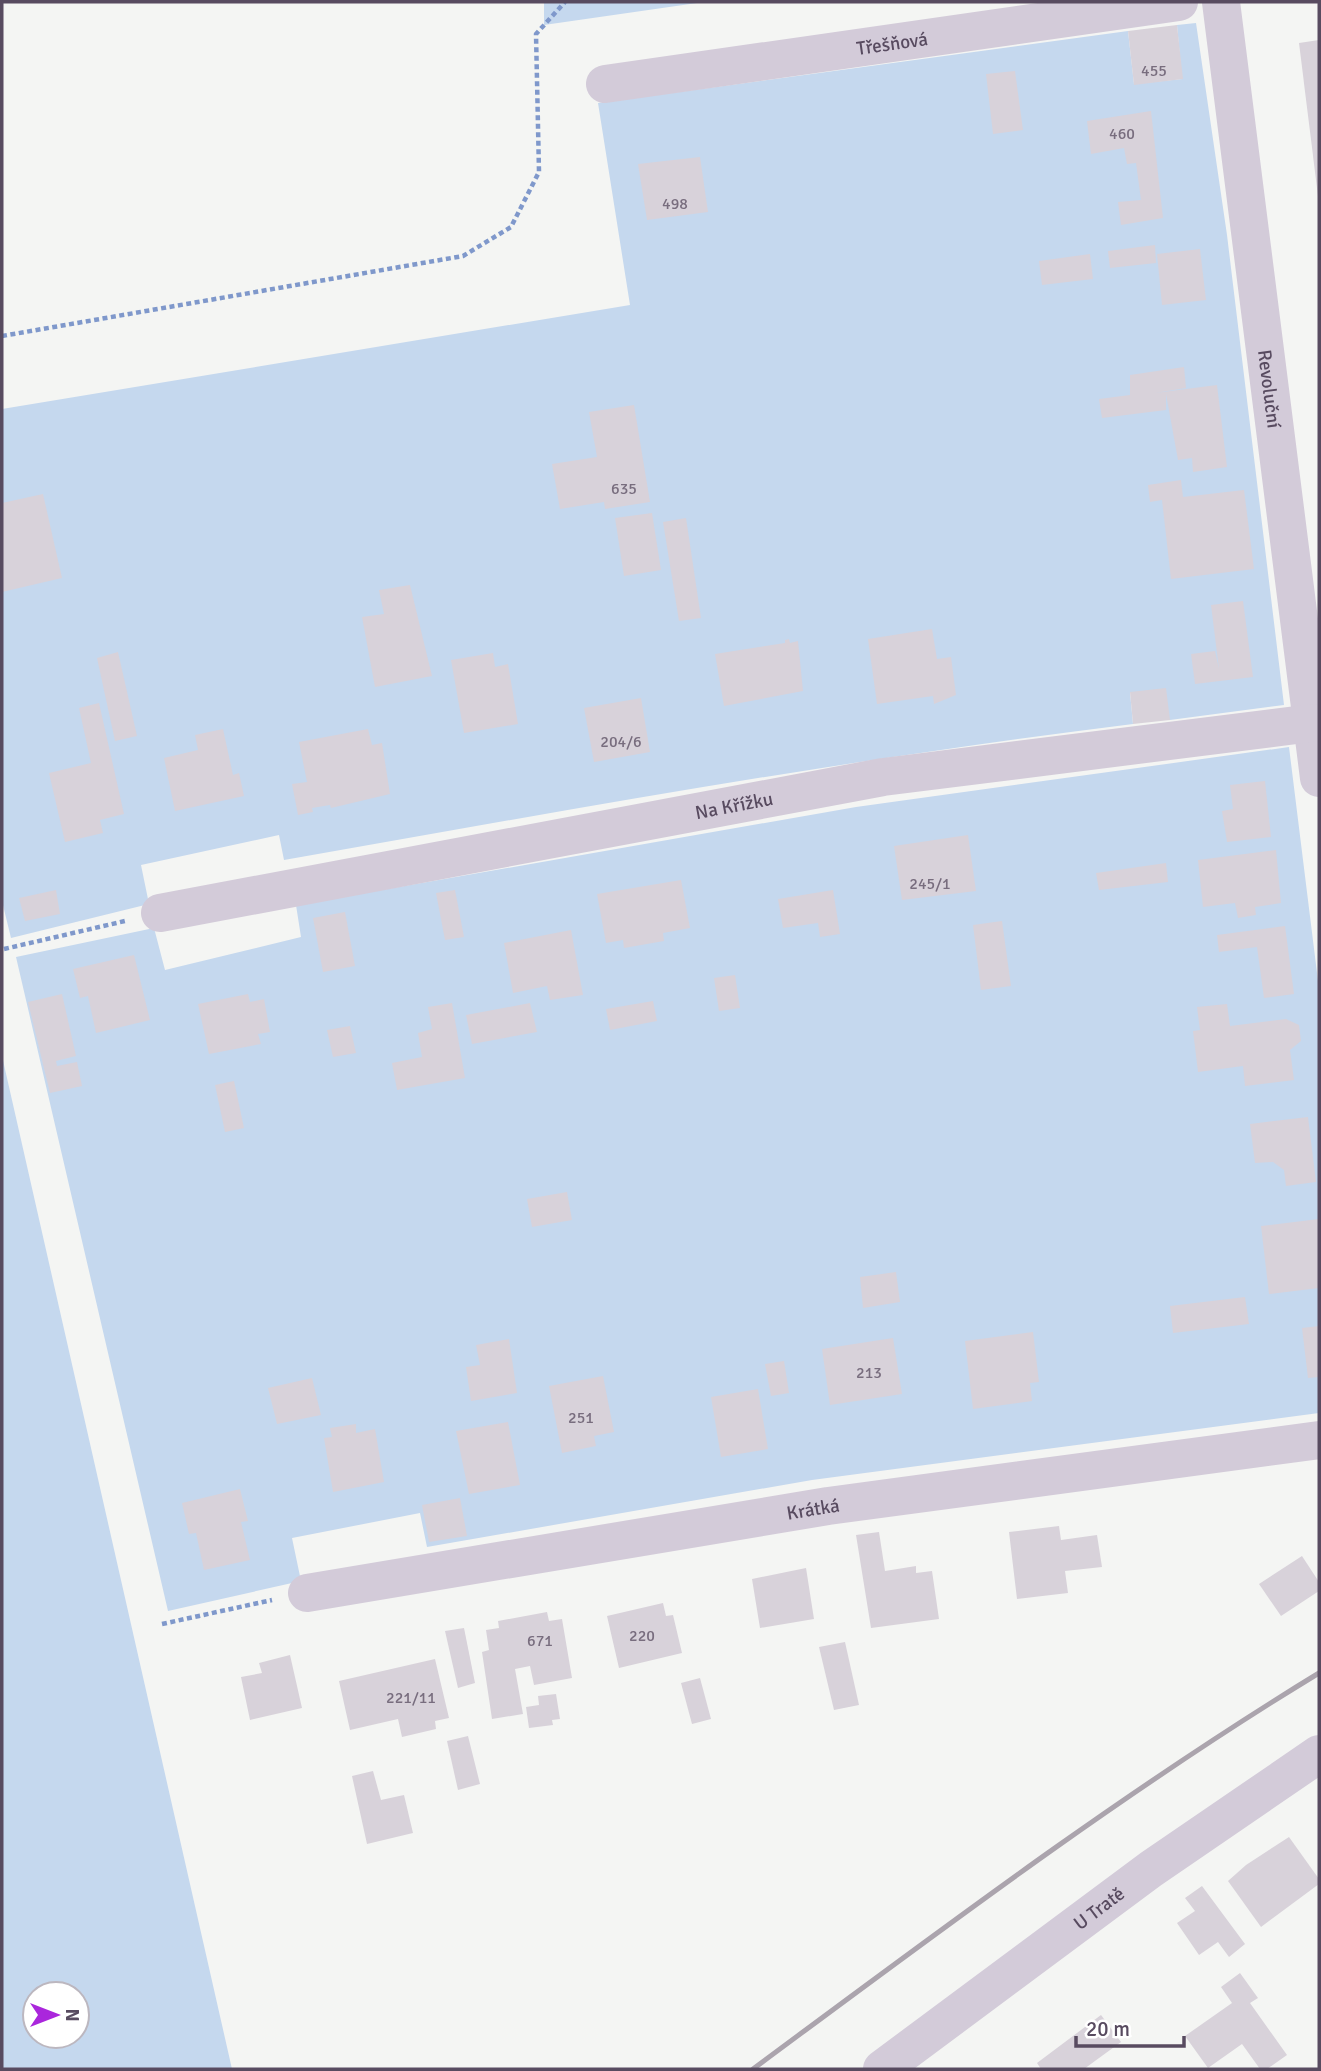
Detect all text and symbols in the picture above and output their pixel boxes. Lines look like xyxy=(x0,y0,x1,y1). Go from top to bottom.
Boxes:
street label: Třešňová xyxy=(855,27,930,61)
house number: 455 xyxy=(1141,61,1167,81)
house number: 460 xyxy=(1109,124,1135,144)
house number: 498 xyxy=(662,194,688,214)
street label: Revoluční xyxy=(1252,348,1286,431)
house number: 635 xyxy=(611,479,637,499)
house number: 204/6 xyxy=(600,732,642,752)
street label: Na Křížku xyxy=(693,787,775,825)
house number: 245/1 xyxy=(909,874,951,894)
house number: 213 xyxy=(856,1363,882,1383)
house number: 251 xyxy=(568,1408,594,1428)
street label: Krátká xyxy=(785,1494,841,1526)
house number: 220 xyxy=(629,1626,655,1646)
house number: 671 xyxy=(527,1631,553,1651)
house number: 221/11 xyxy=(386,1688,436,1708)
street label: U Tratě xyxy=(1069,1882,1130,1936)
north arrow xyxy=(21,1980,91,2050)
scale bar xyxy=(1076,2004,1184,2048)
text: N xyxy=(60,2008,84,2022)
text: 20 m xyxy=(1086,2016,1130,2042)

